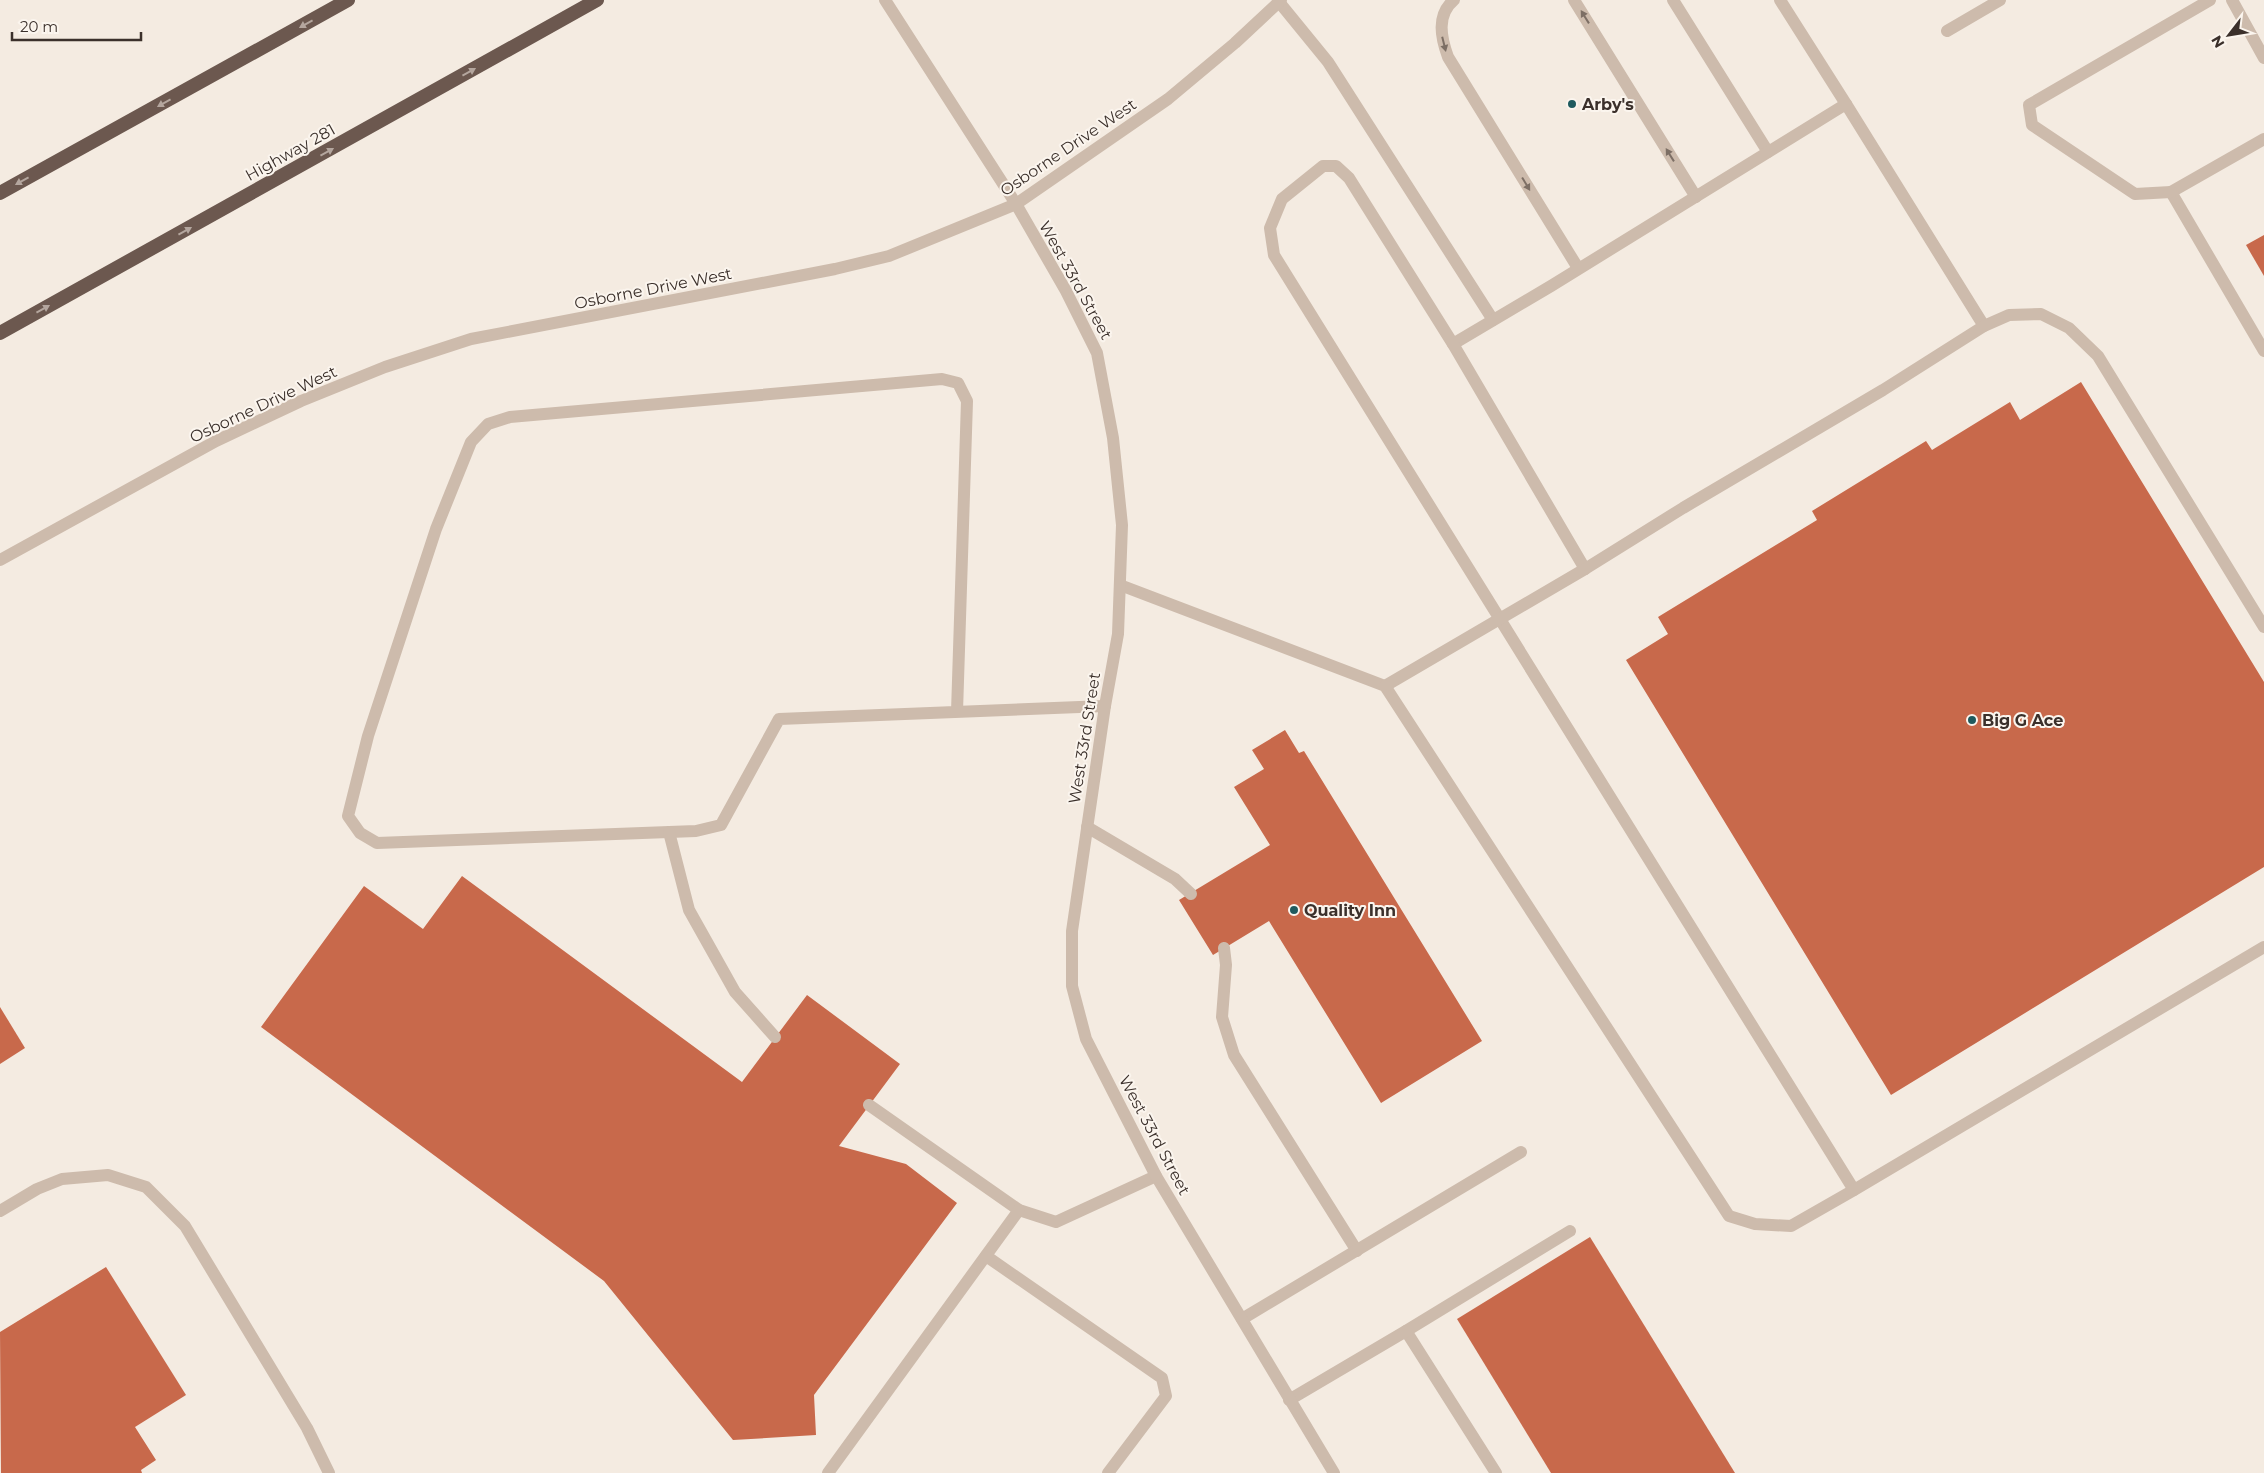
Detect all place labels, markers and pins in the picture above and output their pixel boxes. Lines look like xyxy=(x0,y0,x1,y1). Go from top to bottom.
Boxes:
place label: Arby's xyxy=(1581,95,1634,114)
marker: Arby's xyxy=(1566,98,1578,110)
place label: Big G Ace xyxy=(1982,711,2063,730)
marker: Big G Ace xyxy=(1966,714,1978,726)
place label: Quality Inn xyxy=(1304,901,1396,920)
marker: Quality Inn xyxy=(1288,904,1300,916)

